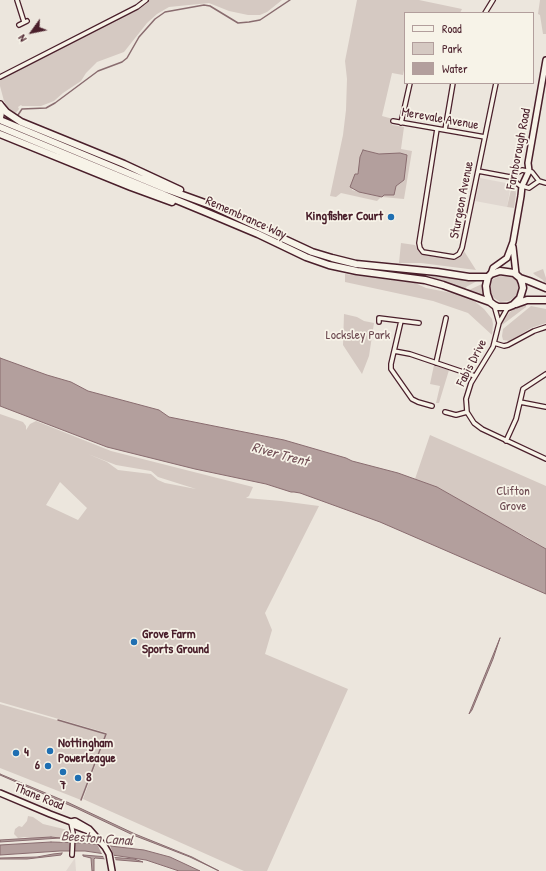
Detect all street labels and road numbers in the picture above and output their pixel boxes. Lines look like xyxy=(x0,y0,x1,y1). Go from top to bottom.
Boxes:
street label: Merevale Avenue xyxy=(400,105,480,133)
street label: Farnborough Road xyxy=(503,107,535,191)
street label: Sturgeon Avenue xyxy=(447,160,477,240)
street label: Remembrance Way xyxy=(203,193,289,243)
street label: Fabis Drive xyxy=(454,337,490,389)
street label: Thane Road xyxy=(12,780,66,814)

